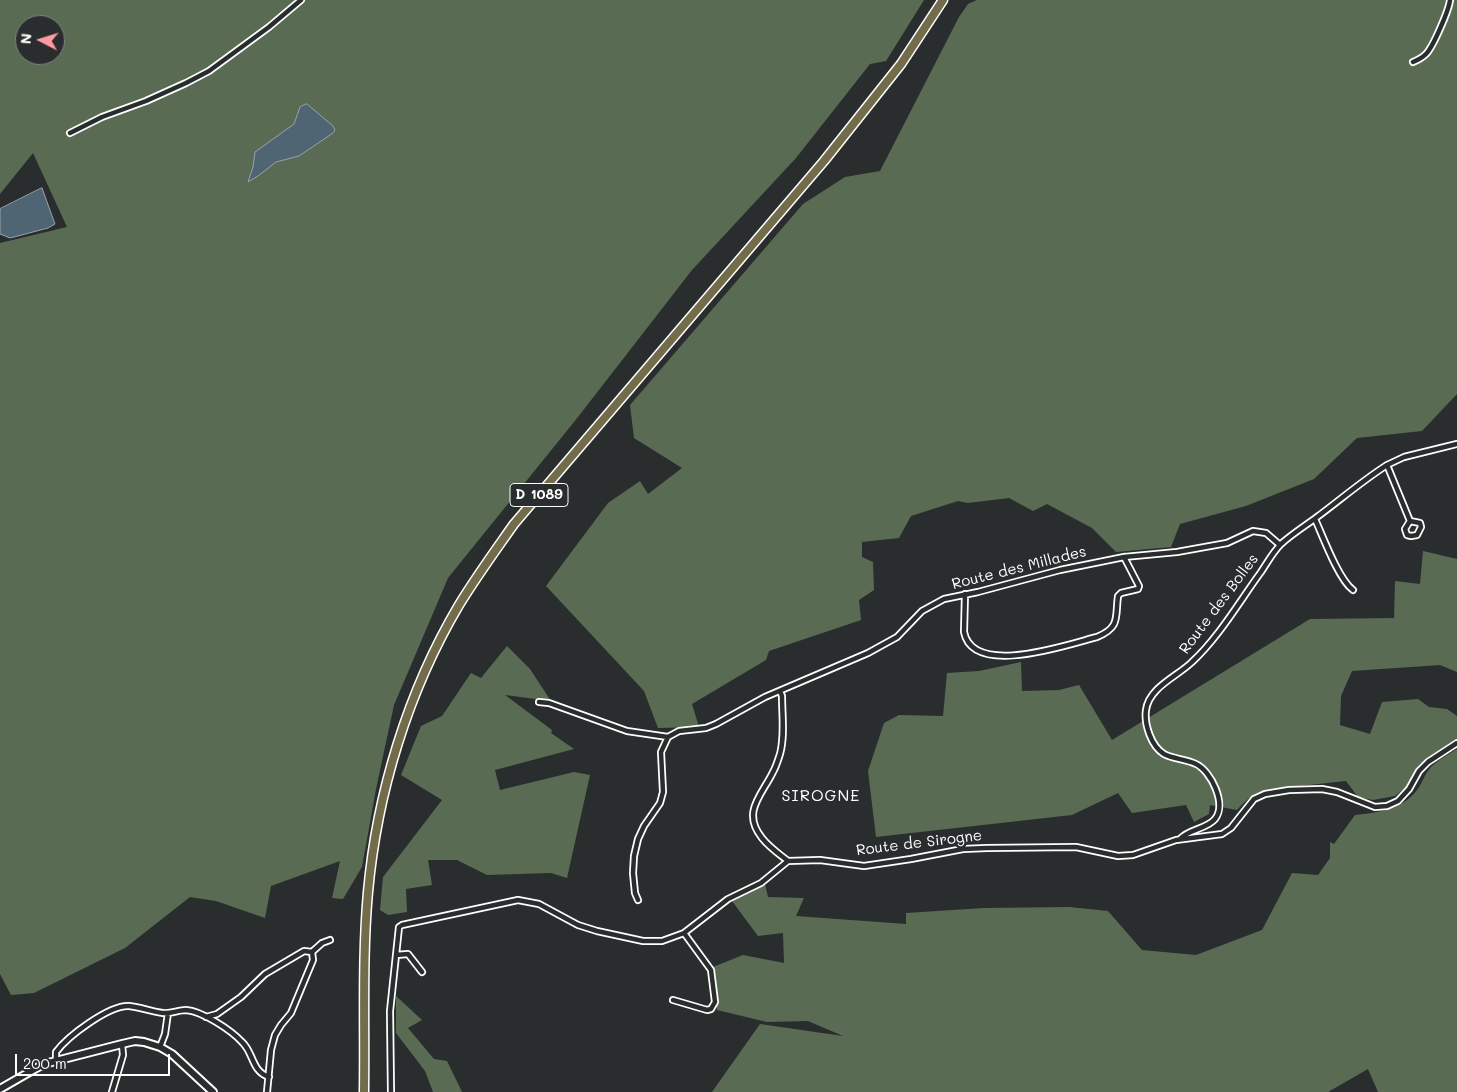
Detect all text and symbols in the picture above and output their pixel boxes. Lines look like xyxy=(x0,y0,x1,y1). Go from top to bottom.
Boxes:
north arrow xyxy=(15,15,65,65)
text: N xyxy=(16,33,35,45)
road number: D 1089 xyxy=(510,484,568,506)
street label: Route des Millades xyxy=(950,543,1088,593)
street label: Route des Bolles xyxy=(1176,550,1262,658)
district label: SIROGNE xyxy=(781,786,861,806)
street label: Route de Sirogne xyxy=(855,826,983,860)
scale bar xyxy=(18,1044,172,1076)
text: 200 m xyxy=(23,1053,67,1073)

